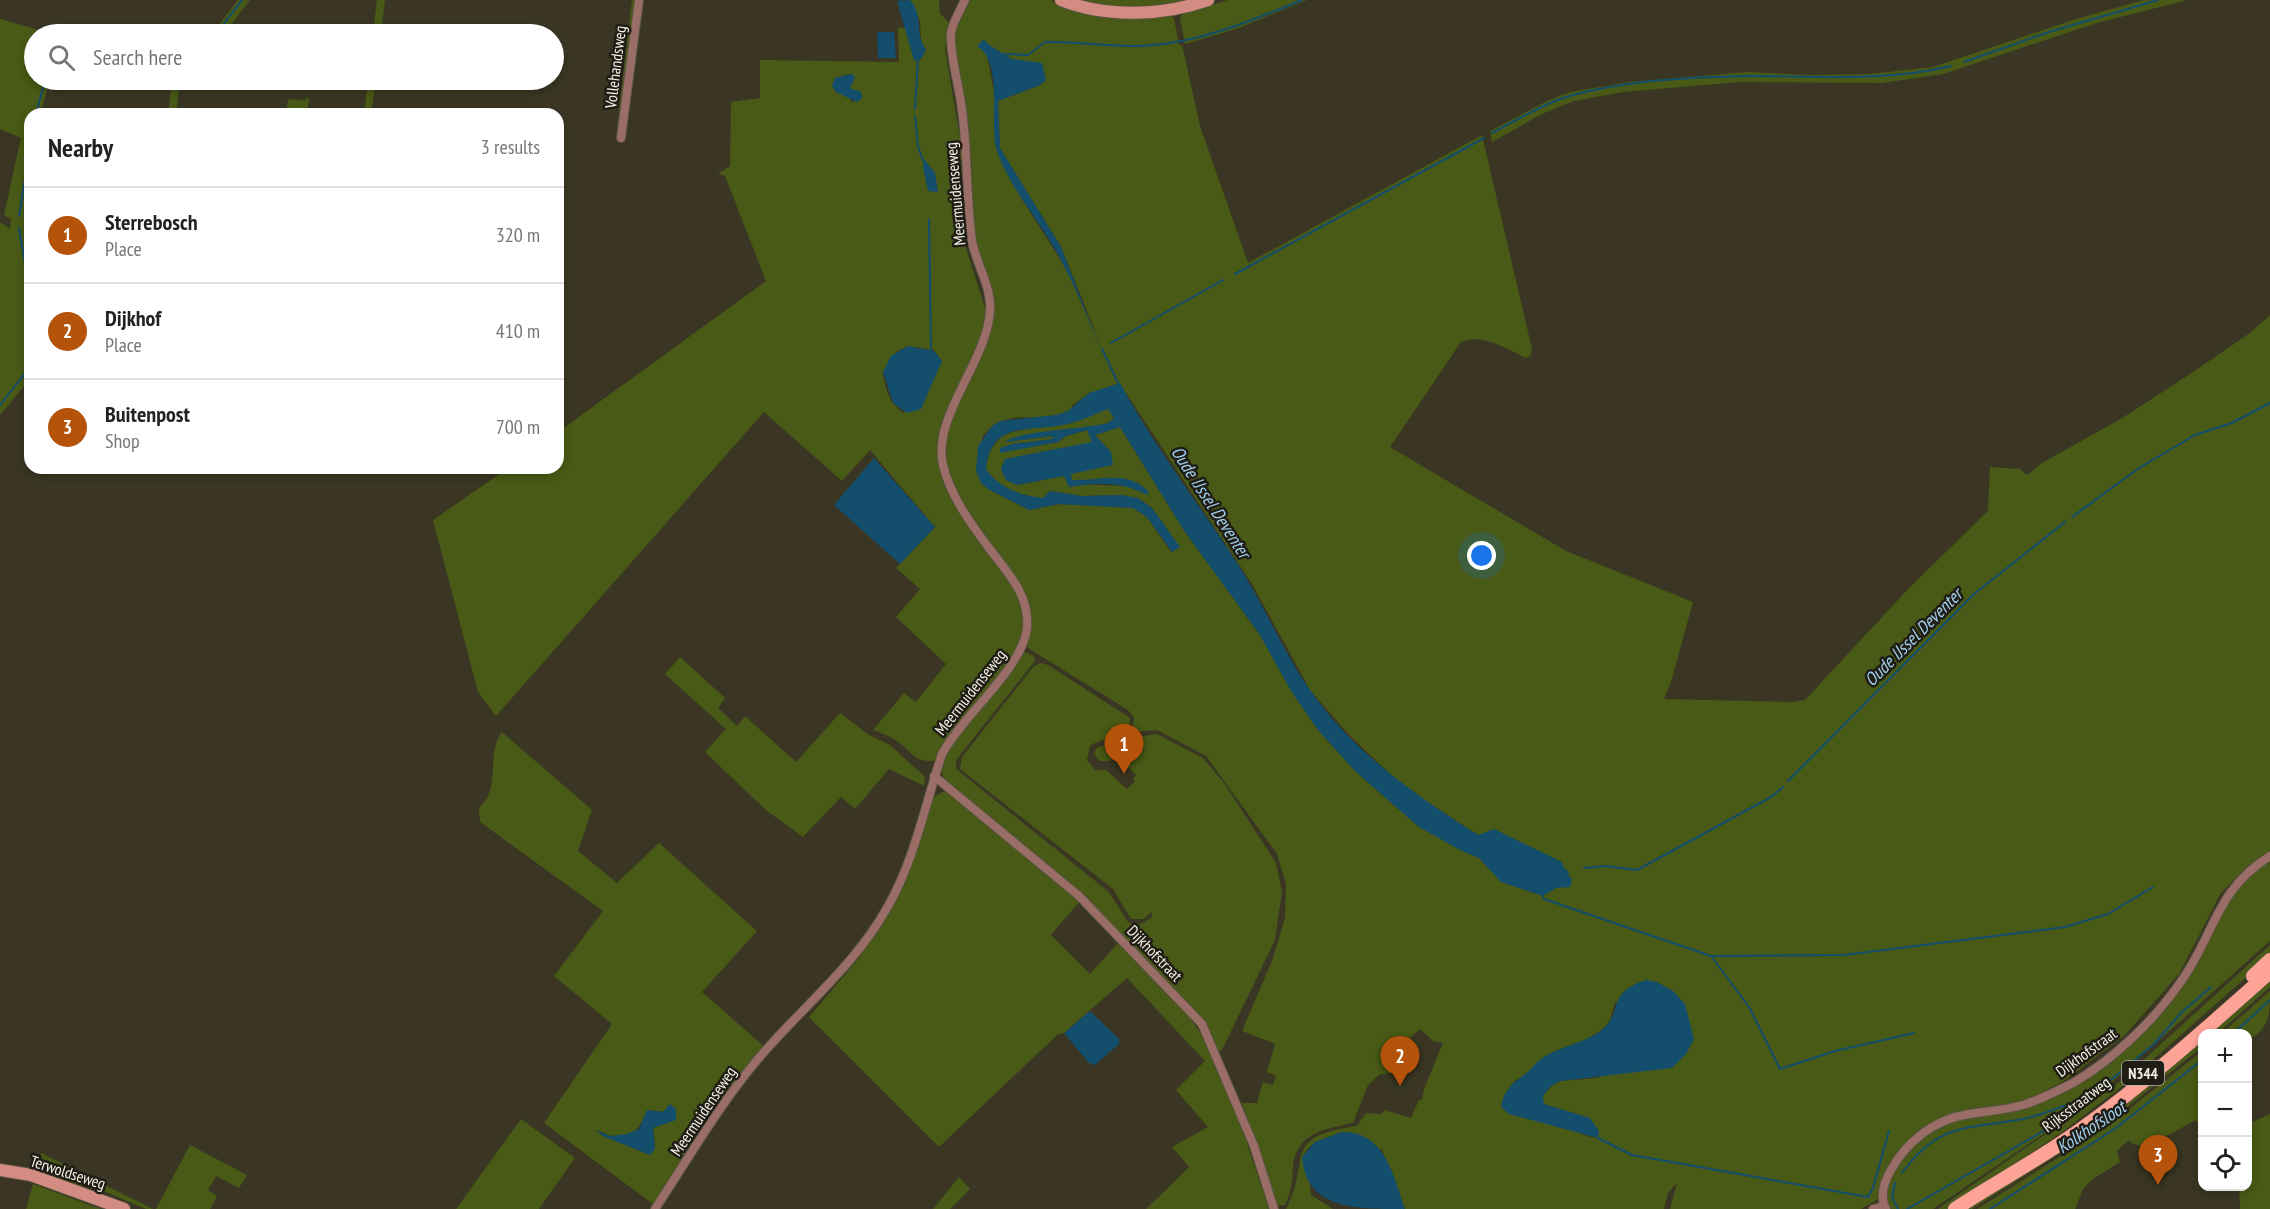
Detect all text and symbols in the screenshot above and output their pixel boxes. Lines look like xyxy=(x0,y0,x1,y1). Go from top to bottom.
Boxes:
search box xyxy=(24,24,564,90)
street label: Vollehandsweg xyxy=(600,25,630,110)
icon: search xyxy=(45,41,78,74)
text: Search here xyxy=(93,43,182,71)
text: Nearby xyxy=(48,131,113,164)
text: 3 results xyxy=(481,134,540,160)
street label: Meermuidenseweg xyxy=(941,142,969,246)
text: Sterrebosch xyxy=(105,208,198,236)
text: 1 xyxy=(63,222,72,248)
text: 320 m xyxy=(496,222,540,248)
text: Place xyxy=(105,236,142,262)
text: Dijkhof xyxy=(105,304,161,332)
text: 2 xyxy=(63,318,72,344)
text: 410 m xyxy=(496,318,540,344)
text: Place xyxy=(105,332,142,358)
text: Buitenpost xyxy=(105,400,190,428)
text: 3 xyxy=(63,414,72,440)
text: 700 m xyxy=(496,414,540,440)
text: Shop xyxy=(105,428,140,454)
water label: Oude IJssel Deventer xyxy=(1166,442,1257,565)
your location xyxy=(1467,541,1496,570)
water label: Oude IJssel Deventer xyxy=(1859,581,1969,691)
street label: Meermuidenseweg xyxy=(930,645,1010,739)
pin: 1 xyxy=(1104,724,1144,774)
street label: Dijkhofstraat xyxy=(1123,921,1187,986)
street label: Dijkhofstraat xyxy=(2051,1023,2121,1081)
map controls xyxy=(2198,1029,2252,1191)
button: + xyxy=(2198,1029,2252,1083)
pin: 2 xyxy=(1380,1036,1420,1086)
road number: N344 xyxy=(2122,1061,2164,1085)
street label: Meermuidenseweg xyxy=(666,1062,740,1160)
street label: Rijksstraatweg xyxy=(2038,1072,2114,1136)
button: − xyxy=(2198,1083,2252,1137)
water label: Kolkhofsloot xyxy=(2052,1095,2131,1158)
pin: 3 xyxy=(2138,1136,2178,1185)
button: locate xyxy=(2198,1137,2252,1191)
street label: Terwoldseweg xyxy=(28,1150,108,1194)

